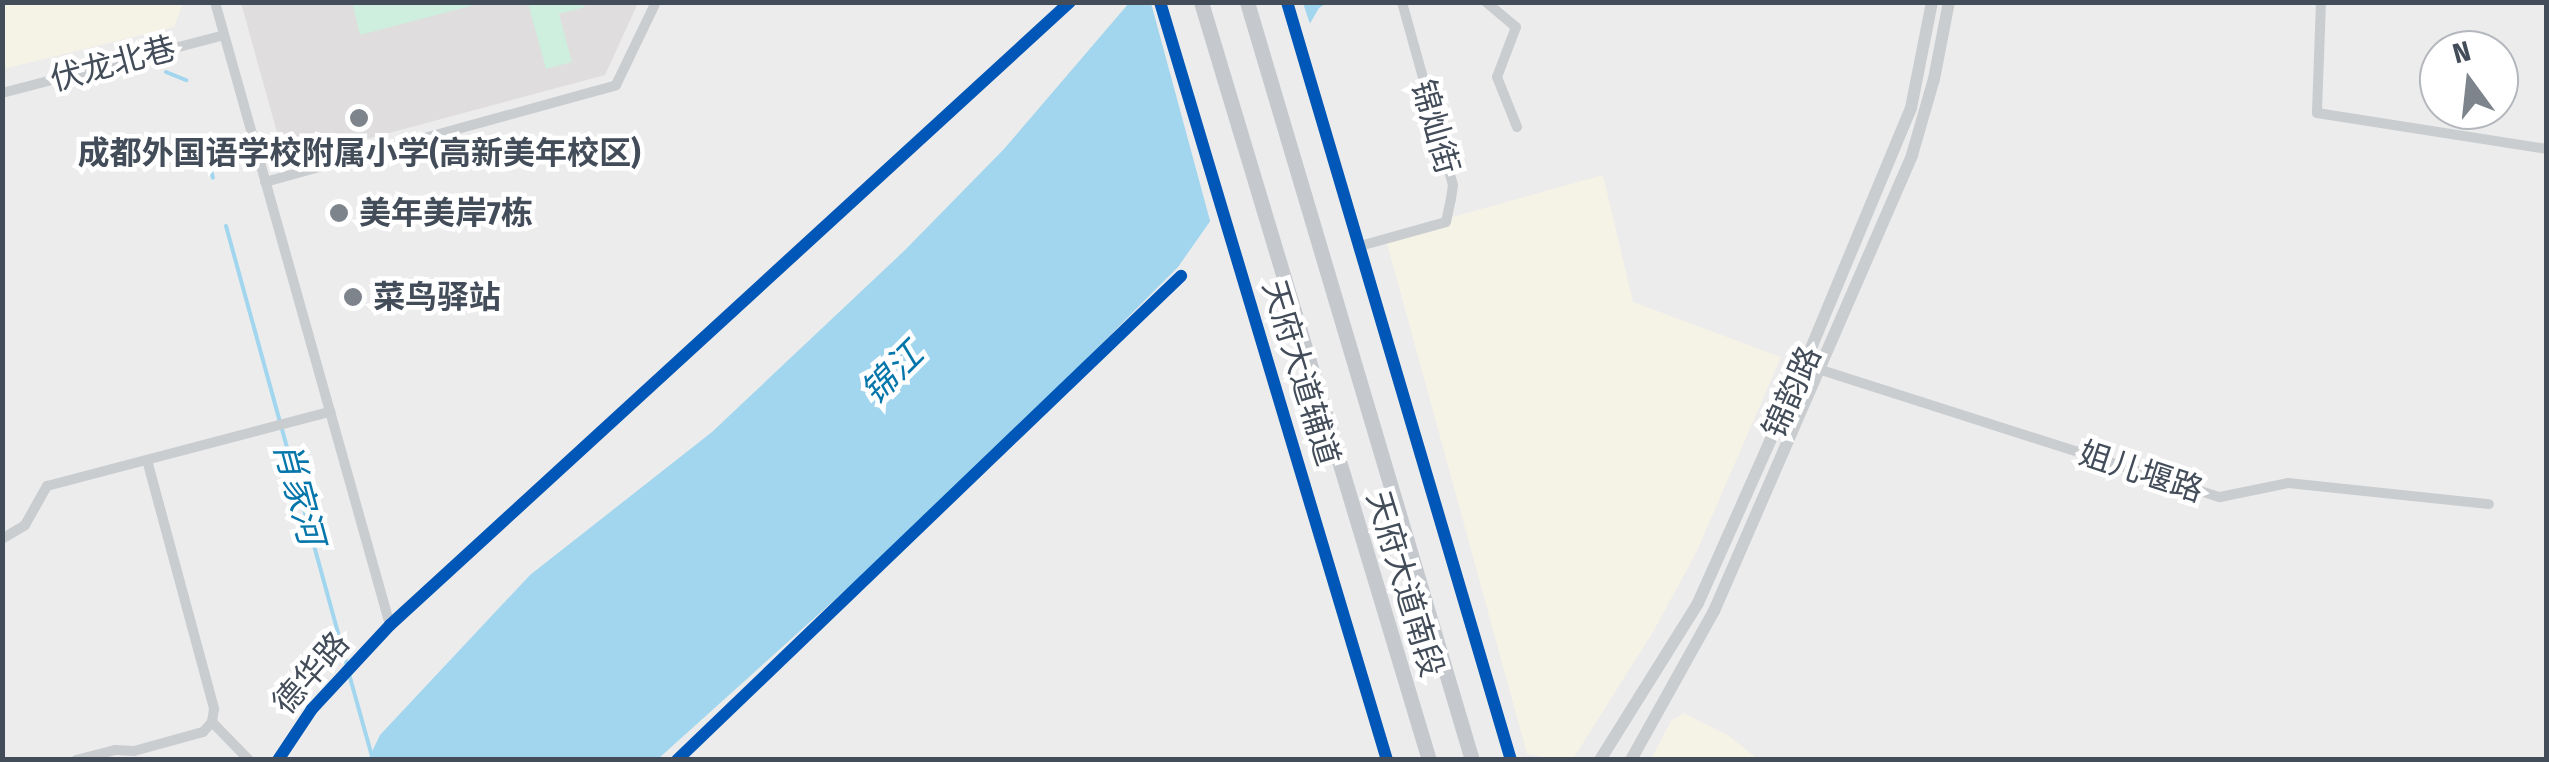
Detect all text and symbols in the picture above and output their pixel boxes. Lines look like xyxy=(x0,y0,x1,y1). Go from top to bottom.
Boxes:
street label: 伏龙北巷 xyxy=(46,29,180,99)
north arrow xyxy=(2419,30,2519,130)
text: N xyxy=(2449,34,2474,71)
street label: 锦灿街 xyxy=(1403,76,1467,178)
marker: 成都外国语学校附属小学(高新美年校区) xyxy=(348,107,370,129)
place label: 成都外国语学校附属小学(高新美年校区) xyxy=(77,134,641,172)
place label: 美年美岸7栋 xyxy=(359,194,533,232)
marker: 美年美岸7栋 xyxy=(328,202,350,224)
street label: 天府大道辅道 xyxy=(1255,276,1347,470)
place label: 菜鸟驿站 xyxy=(373,278,501,316)
marker: 菜鸟驿站 xyxy=(342,286,364,308)
water label: 锦江 xyxy=(852,333,932,413)
street label: 锦韵路 xyxy=(1755,340,1829,444)
street label: 姐儿堰路 xyxy=(2074,434,2208,510)
water label: 肖家河 xyxy=(265,437,333,549)
street label: 天府大道南段 xyxy=(1359,487,1451,681)
street label: 德华路 xyxy=(265,624,357,722)

